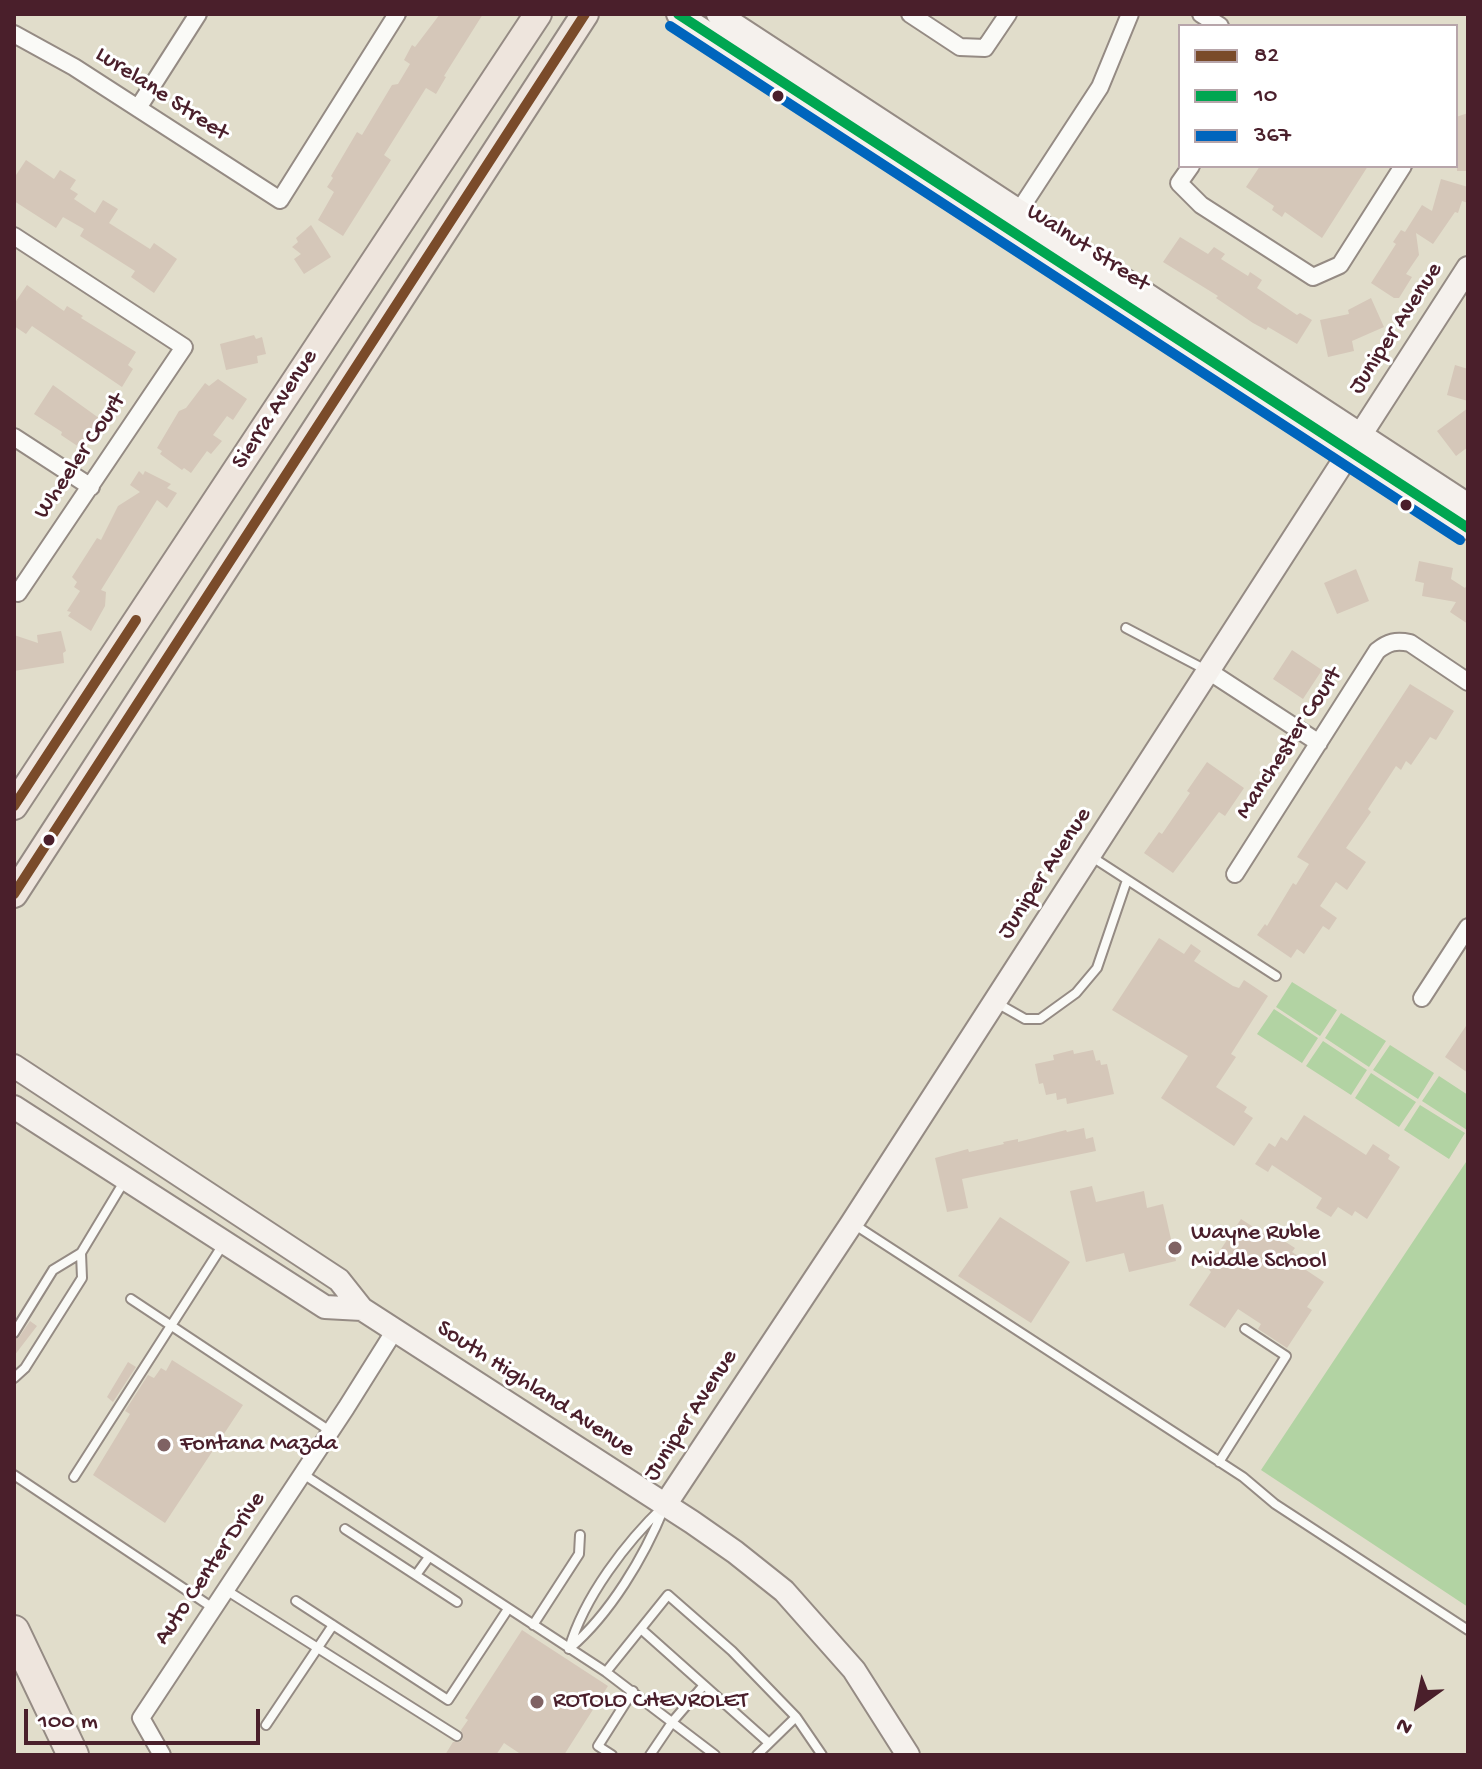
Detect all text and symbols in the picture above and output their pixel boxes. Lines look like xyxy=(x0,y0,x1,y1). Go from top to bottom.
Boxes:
legend xyxy=(1178,24,1458,168)
street label: Lurelane Street xyxy=(89,41,233,149)
text: 82 xyxy=(1254,42,1279,71)
text: 10 xyxy=(1254,82,1277,111)
unlabelled marker xyxy=(770,88,786,104)
text: 367 xyxy=(1254,122,1291,151)
street label: Walnut Street xyxy=(1020,198,1154,300)
street label: Juniper Avenue xyxy=(1344,258,1450,400)
street label: Sierra Avenue xyxy=(227,345,325,475)
street label: Wheeler Court xyxy=(29,389,133,525)
unlabelled marker xyxy=(1398,497,1414,513)
street label: Manchester Court xyxy=(1230,663,1350,825)
street label: Juniper Avenue xyxy=(993,803,1099,945)
unlabelled marker xyxy=(41,832,57,848)
place label: Wayne Ruble Middle School xyxy=(1191,1220,1327,1276)
marker: Wayne Ruble Middle School xyxy=(1166,1239,1184,1257)
street label: South Highland Avenue xyxy=(430,1315,640,1465)
street label: Juniper Avenue xyxy=(639,1345,745,1487)
place label: Fontana Mazda xyxy=(180,1431,338,1459)
marker: Fontana Mazda xyxy=(155,1436,173,1454)
street label: Auto Center Drive xyxy=(149,1487,273,1651)
north arrow xyxy=(1378,1665,1458,1745)
place label: ROTOLO CHEVROLET xyxy=(553,1688,748,1716)
scale bar xyxy=(28,1693,264,1743)
marker: ROTOLO CHEVROLET xyxy=(528,1693,546,1711)
text: 100 m xyxy=(38,1708,98,1737)
text: N xyxy=(1392,1710,1418,1740)

